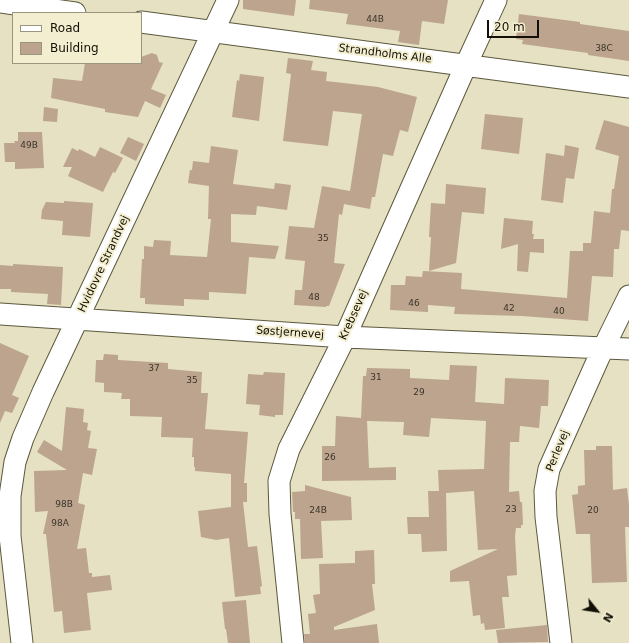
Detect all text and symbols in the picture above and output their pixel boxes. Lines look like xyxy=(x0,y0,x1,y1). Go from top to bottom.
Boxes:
legend xyxy=(12,12,142,64)
scale bar xyxy=(489,12,541,38)
house number: 44B xyxy=(366,15,384,25)
text: 20 m xyxy=(494,20,525,34)
text: Road xyxy=(50,21,80,35)
text: Building xyxy=(50,41,99,55)
street label: Strandholms Alle xyxy=(338,42,432,66)
house number: 38C xyxy=(595,44,613,54)
house number: 49B xyxy=(20,141,38,151)
street label: Hvidovre Strandvej xyxy=(76,213,132,315)
house number: 35 xyxy=(317,234,329,244)
street label: Krebsevej xyxy=(337,288,371,342)
house number: 48 xyxy=(308,293,320,303)
house number: 46 xyxy=(408,299,420,309)
house number: 42 xyxy=(503,304,515,314)
house number: 40 xyxy=(553,307,565,317)
street label: Søstjernevej xyxy=(256,324,324,342)
house number: 37 xyxy=(148,364,160,374)
house number: 31 xyxy=(370,373,382,383)
house number: 35 xyxy=(186,376,198,386)
house number: 29 xyxy=(413,388,425,398)
street label: Perlevej xyxy=(544,428,572,474)
house number: 26 xyxy=(324,453,336,463)
house number: 98B xyxy=(55,500,73,510)
house number: 23 xyxy=(505,505,517,515)
house number: 24B xyxy=(309,506,327,516)
house number: 20 xyxy=(587,506,599,516)
house number: 98A xyxy=(51,519,69,529)
north arrow xyxy=(577,591,617,631)
text: N xyxy=(600,610,616,624)

